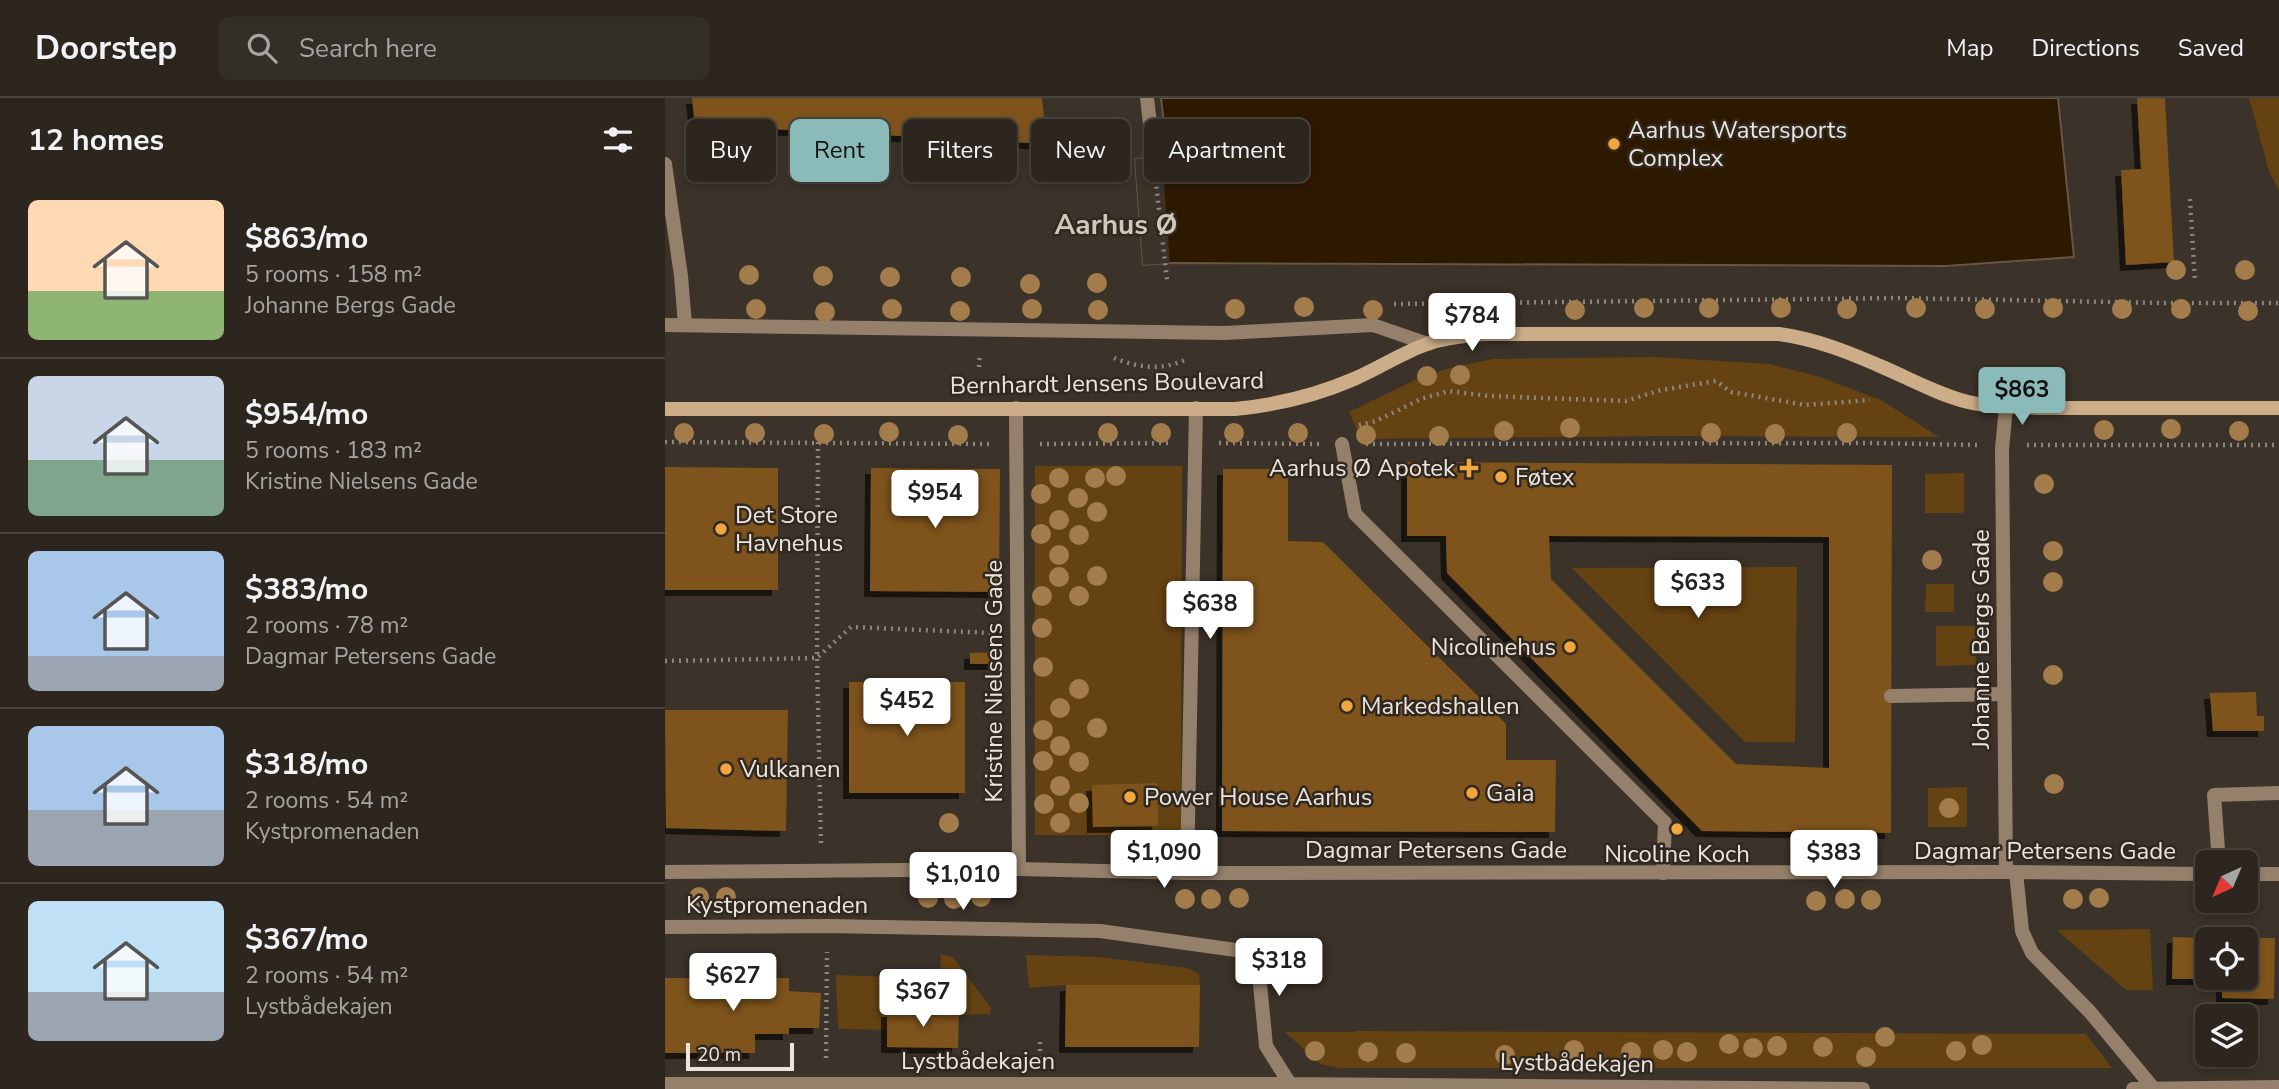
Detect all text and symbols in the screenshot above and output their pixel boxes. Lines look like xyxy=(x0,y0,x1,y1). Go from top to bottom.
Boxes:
search box xyxy=(219,17,709,80)
text: Doorstep xyxy=(35,26,177,71)
icon: search xyxy=(243,29,281,67)
text: Search here xyxy=(299,31,437,66)
text: Map xyxy=(1946,32,1993,64)
text: Directions xyxy=(2031,32,2140,64)
text: Saved xyxy=(2178,32,2244,64)
place label: Aarhus Watersports Complex xyxy=(1628,114,1847,174)
chip: Buy xyxy=(686,119,776,182)
chip: Rent xyxy=(790,119,889,182)
chip: Filters xyxy=(903,119,1017,182)
chip: New xyxy=(1031,119,1130,182)
chip: Apartment xyxy=(1144,119,1309,182)
text: 12 homes xyxy=(28,120,164,161)
icon: filters xyxy=(599,121,637,159)
marker: Aarhus Watersports Complex xyxy=(1606,136,1622,152)
district label: Aarhus Ø xyxy=(1055,206,1177,244)
text: $863/mo xyxy=(245,218,368,259)
icon: home xyxy=(84,228,168,312)
text: 5 rooms · 158 m² xyxy=(245,259,422,290)
text: Johanne Bergs Gade xyxy=(245,290,456,321)
pin: $784 xyxy=(1431,294,1513,353)
text: $784 xyxy=(1444,300,1500,331)
street label: Bernhardt Jensens Boulevard xyxy=(950,364,1264,402)
pin: $863 xyxy=(1981,368,2063,427)
text: $863 xyxy=(1994,374,2050,405)
text: $954/mo xyxy=(245,394,368,435)
icon: home xyxy=(84,404,168,488)
text: 5 rooms · 183 m² xyxy=(245,435,422,466)
place label: Aarhus Ø Apotek xyxy=(1269,452,1456,484)
marker: Aarhus Ø Apotek xyxy=(1461,460,1477,476)
place label: Føtex xyxy=(1515,461,1575,493)
text: Kristine Nielsens Gade xyxy=(245,466,478,497)
marker: Føtex xyxy=(1493,469,1509,485)
pin: $954 xyxy=(894,470,976,530)
text: $954 xyxy=(907,477,963,508)
place label: Det Store Havnehus xyxy=(735,499,843,559)
marker: Det Store Havnehus xyxy=(713,521,729,537)
street label: Johanne Bergs Gade xyxy=(1965,529,1997,750)
street label: Kristine Nielsens Gade xyxy=(978,560,1010,802)
pin: $633 xyxy=(1657,560,1739,620)
text: $633 xyxy=(1670,567,1726,598)
text: $383/mo xyxy=(245,569,368,610)
icon: home xyxy=(84,579,168,663)
pin: $638 xyxy=(1169,582,1251,641)
text: $638 xyxy=(1182,588,1238,619)
text: 2 rooms · 78 m² xyxy=(245,610,408,641)
place label: Nicolinehus xyxy=(1431,631,1556,663)
marker: Nicolinehus xyxy=(1562,639,1578,655)
text: Dagmar Petersens Gade xyxy=(245,641,496,672)
pin: $452 xyxy=(866,678,948,738)
text: $452 xyxy=(879,685,935,716)
place label: Markedshallen xyxy=(1361,690,1520,722)
marker: Markedshallen xyxy=(1339,698,1355,714)
text: $318/mo xyxy=(245,744,368,785)
place label: Vulkanen xyxy=(739,753,841,785)
icon: home xyxy=(84,754,168,838)
marker: Vulkanen xyxy=(718,761,734,777)
place label: Gaia xyxy=(1486,777,1534,809)
place label: Power House Aarhus xyxy=(1144,781,1372,813)
text: 2 rooms · 54 m² xyxy=(245,785,408,816)
marker: Gaia xyxy=(1464,785,1480,801)
marker: Power House Aarhus xyxy=(1122,789,1138,805)
text: Kystpromenaden xyxy=(245,816,420,847)
marker: Nicoline Koch xyxy=(1669,821,1685,837)
pin: $1,090 xyxy=(1107,830,1221,890)
pin: $383 xyxy=(1793,830,1875,890)
street label: Dagmar Petersens Gade xyxy=(1305,834,1567,866)
street label: Dagmar Petersens Gade xyxy=(1914,835,2176,867)
text: $1,090 xyxy=(1127,837,1201,868)
text: $383 xyxy=(1806,837,1862,868)
place label: Nicoline Koch xyxy=(1604,838,1750,870)
north arrow xyxy=(2195,850,2257,914)
map controls xyxy=(2195,850,2258,1067)
pin: $1,010 xyxy=(906,852,1020,912)
text: $1,010 xyxy=(926,859,1000,890)
street label: Kystpromenaden xyxy=(686,889,868,921)
text: $367/mo xyxy=(245,919,368,960)
button: locate xyxy=(2195,927,2258,990)
icon: home xyxy=(84,929,168,1013)
pin: $318 xyxy=(1238,939,1320,998)
text: $318 xyxy=(1251,945,1307,976)
pin: $627 xyxy=(692,954,774,1013)
text: 2 rooms · 54 m² xyxy=(245,960,408,991)
text: $627 xyxy=(705,960,761,991)
pin: $367 xyxy=(882,970,964,1029)
text: $367 xyxy=(895,976,951,1007)
text: Lystbådekajen xyxy=(245,991,393,1022)
button: layers xyxy=(2195,1004,2258,1067)
scale bar xyxy=(686,1040,795,1072)
text: 20 m xyxy=(697,1042,741,1068)
street label: Lystbådekajen xyxy=(901,1045,1055,1077)
street label: Lystbådekajen xyxy=(1500,1046,1654,1080)

